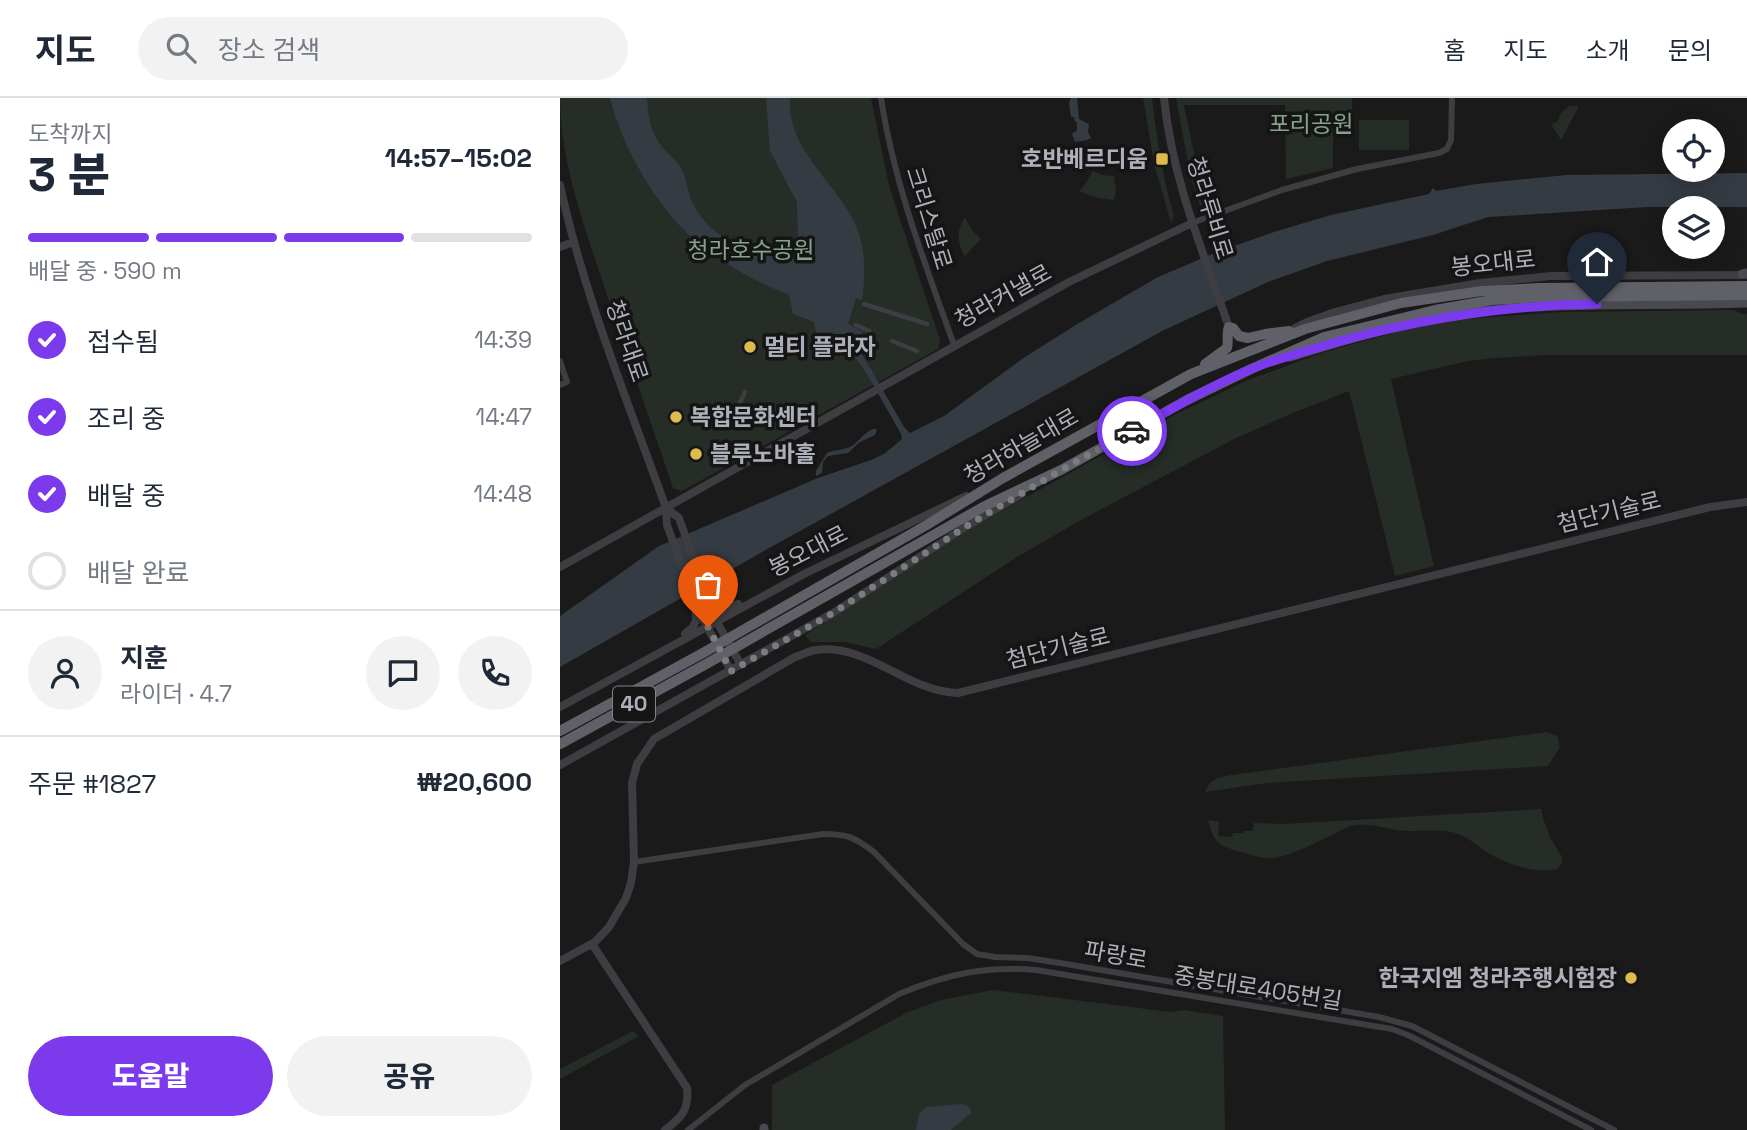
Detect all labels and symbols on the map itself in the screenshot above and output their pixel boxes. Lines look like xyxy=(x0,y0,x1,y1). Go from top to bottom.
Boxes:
park label: 포리공원 xyxy=(1269,109,1353,139)
place label: 호반베르디움 xyxy=(1021,144,1148,174)
marker: 호반베르디움 xyxy=(1154,151,1170,167)
street label: 청라루비로 xyxy=(1180,153,1240,263)
street label: 크리스탈로 xyxy=(899,163,959,273)
pin xyxy=(1567,232,1627,304)
park label: 청라호수공원 xyxy=(688,235,814,265)
street label: 봉오대로 xyxy=(1449,244,1537,282)
street label: 청라커낼로 xyxy=(949,257,1057,335)
street label: 청라대로 xyxy=(599,296,655,386)
place label: 멀티 플라자 xyxy=(764,332,876,362)
marker: 멀티 플라자 xyxy=(742,339,758,355)
courier xyxy=(1097,396,1167,466)
street label: 청라하늘대로 xyxy=(959,401,1083,491)
place label: 복합문화센터 xyxy=(690,402,817,432)
marker: 복합문화센터 xyxy=(668,409,684,425)
place label: 블루노바홀 xyxy=(710,439,816,469)
marker: 블루노바홀 xyxy=(688,446,704,462)
street label: 첨단기술로 xyxy=(1554,485,1664,539)
street label: 봉오대로 xyxy=(763,518,853,584)
pin xyxy=(678,555,738,627)
street label: 첨단기술로 xyxy=(1003,621,1113,675)
road number: 40 xyxy=(613,686,655,722)
street label: 파랑로 xyxy=(1082,935,1150,975)
street label: 중봉대로405번길 xyxy=(1172,960,1344,1016)
place label: 한국지엠 청라주행시험장 xyxy=(1378,963,1617,993)
marker: 한국지엠 청라주행시험장 xyxy=(1623,970,1639,986)

